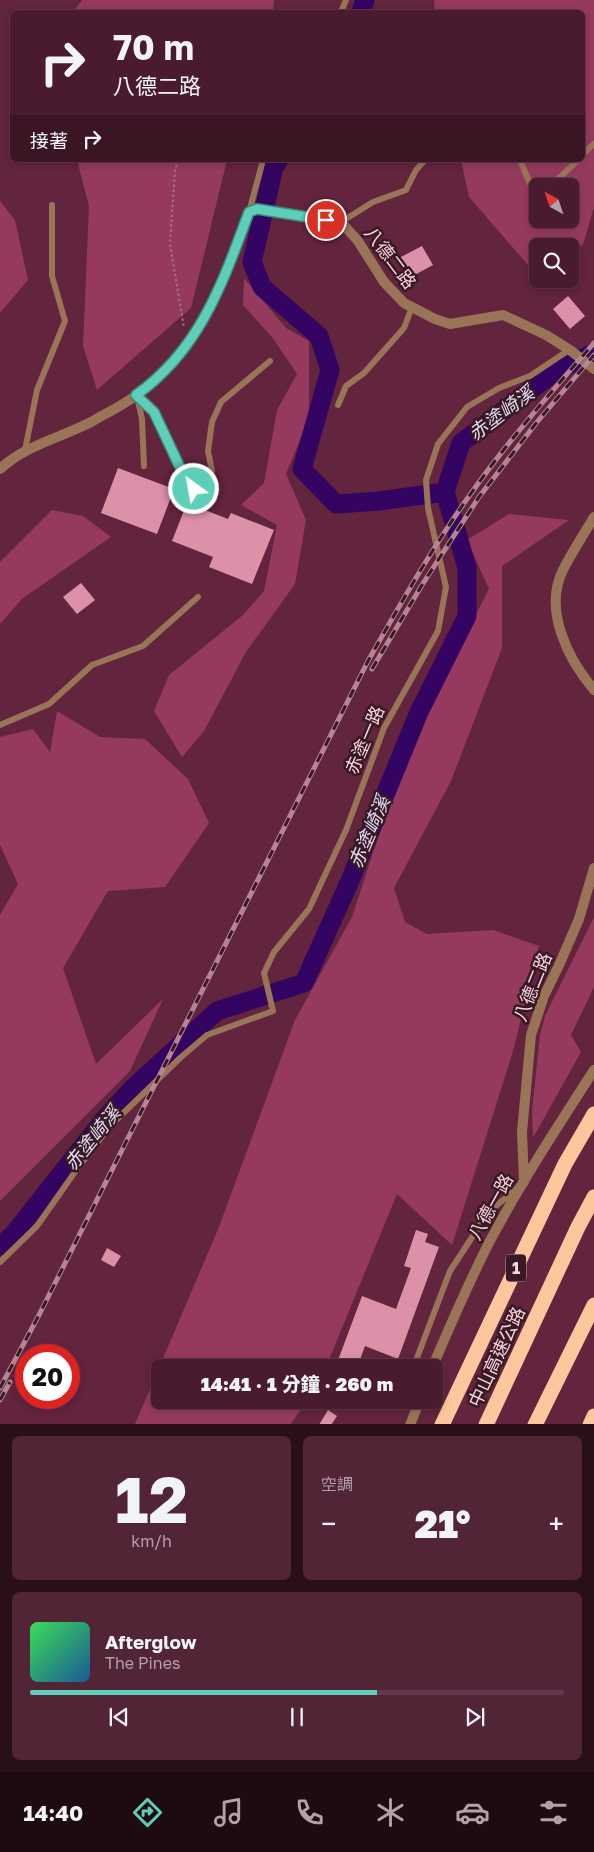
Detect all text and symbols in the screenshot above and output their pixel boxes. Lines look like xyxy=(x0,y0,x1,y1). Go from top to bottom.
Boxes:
text: 70 m xyxy=(113,26,194,68)
icon: right xyxy=(30,30,95,95)
text: 八德二路 xyxy=(113,72,201,99)
icon: right xyxy=(78,125,106,153)
text: 接著 xyxy=(30,129,68,152)
north arrow xyxy=(529,178,579,228)
map controls xyxy=(529,178,579,288)
pin xyxy=(305,199,347,241)
icon: arrive xyxy=(312,206,340,234)
street label: 八德二路 xyxy=(360,222,421,293)
button: search xyxy=(529,238,579,288)
water label: 赤塗崎溪 xyxy=(463,379,540,445)
position arrow xyxy=(167,462,219,514)
street label: 赤塗一路 xyxy=(340,702,388,777)
water label: 赤塗崎溪 xyxy=(343,790,395,871)
street label: 八德二路 xyxy=(508,949,556,1024)
water label: 赤塗崎溪 xyxy=(59,1099,126,1174)
street label: 八德一路 xyxy=(463,1170,517,1243)
road number: 1 xyxy=(506,1254,526,1282)
street label: 中山高速公路 xyxy=(463,1303,529,1410)
speed limit sign: 20 xyxy=(15,1344,80,1409)
text: 14:41 · 1 分鐘 · 260 m xyxy=(201,1372,393,1395)
text: 12 xyxy=(115,1459,188,1537)
text: 空調 xyxy=(321,1474,353,1494)
text: 21° xyxy=(415,1501,470,1546)
text: − xyxy=(321,1507,336,1540)
text: + xyxy=(549,1507,564,1540)
text: km/h xyxy=(131,1531,172,1551)
text: Afterglow xyxy=(105,1630,196,1653)
text: The Pines xyxy=(105,1653,180,1673)
icon: previous xyxy=(105,1703,133,1731)
icon: pause xyxy=(283,1703,311,1731)
icon: next xyxy=(461,1703,489,1731)
icon: directions xyxy=(130,1795,165,1830)
icon: music xyxy=(211,1795,246,1830)
icon: phone xyxy=(292,1795,327,1830)
icon: climate xyxy=(373,1795,408,1830)
icon: car xyxy=(455,1795,490,1830)
icon: filters xyxy=(536,1795,571,1830)
text: 14:40 xyxy=(23,1799,83,1826)

